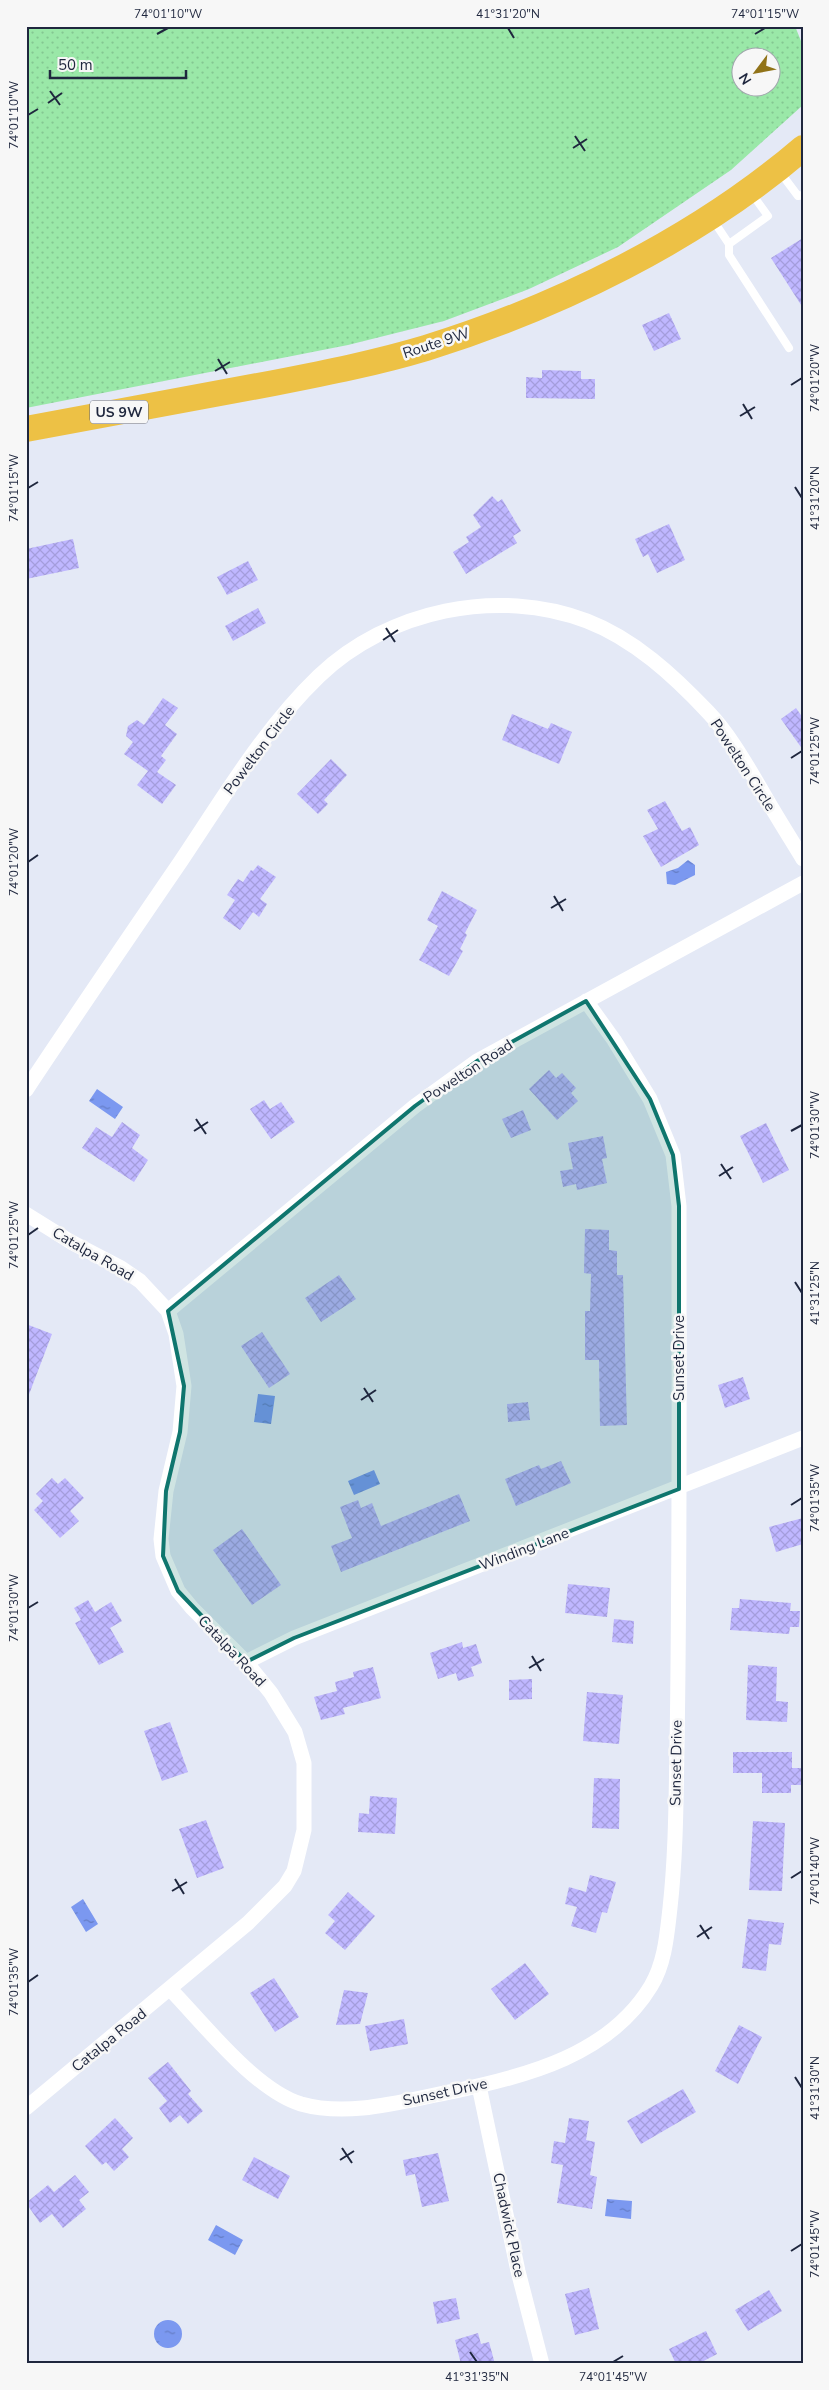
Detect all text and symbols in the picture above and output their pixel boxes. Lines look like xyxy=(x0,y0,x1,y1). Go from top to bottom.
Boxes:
text: 74°01'10"W xyxy=(134,6,202,22)
text: 41°31'20"N xyxy=(476,6,540,22)
text: 74°01'15"W xyxy=(731,6,799,22)
scale bar xyxy=(50,48,186,80)
north arrow xyxy=(732,48,782,98)
text: 50 m xyxy=(58,55,93,75)
text: N xyxy=(735,69,756,88)
text: 74°01'10"W xyxy=(6,81,22,149)
street label: Route 9W xyxy=(400,323,472,363)
text: 74°01'20"W xyxy=(807,344,823,412)
road number: US 9W xyxy=(90,401,148,424)
text: 74°01'15"W xyxy=(6,454,22,522)
text: 41°31'20"N xyxy=(807,466,823,530)
street label: Powelton Circle xyxy=(219,702,299,798)
street label: Powelton Circle xyxy=(706,715,780,815)
text: 74°01'25"W xyxy=(807,717,823,785)
text: 74°01'20"W xyxy=(6,828,22,896)
street label: Powelton Road xyxy=(419,1035,517,1107)
text: 74°01'30"W xyxy=(807,1091,823,1159)
text: 74°01'25"W xyxy=(6,1201,22,1269)
street label: Catalpa Road xyxy=(49,1223,137,1285)
text: 41°31'25"N xyxy=(807,1261,823,1325)
street label: Sunset Drive xyxy=(669,1315,689,1401)
text: 74°01'35"W xyxy=(807,1464,823,1532)
street label: Winding Lane xyxy=(476,1523,572,1575)
text: 74°01'30"W xyxy=(6,1574,22,1642)
street label: Catalpa Road xyxy=(194,1611,270,1691)
street label: Sunset Drive xyxy=(665,1720,687,1806)
text: 74°01'40"W xyxy=(807,1837,823,1905)
text: 74°01'35"W xyxy=(6,1948,22,2016)
street label: Catalpa Road xyxy=(67,2004,151,2076)
text: 41°31'30"N xyxy=(807,2056,823,2120)
street label: Sunset Drive xyxy=(401,2073,489,2111)
street label: Chadwick Place xyxy=(488,2171,530,2279)
text: 74°01'45"W xyxy=(807,2210,823,2278)
text: 41°31'35"N xyxy=(445,2369,509,2385)
text: 74°01'45"W xyxy=(579,2369,647,2385)

